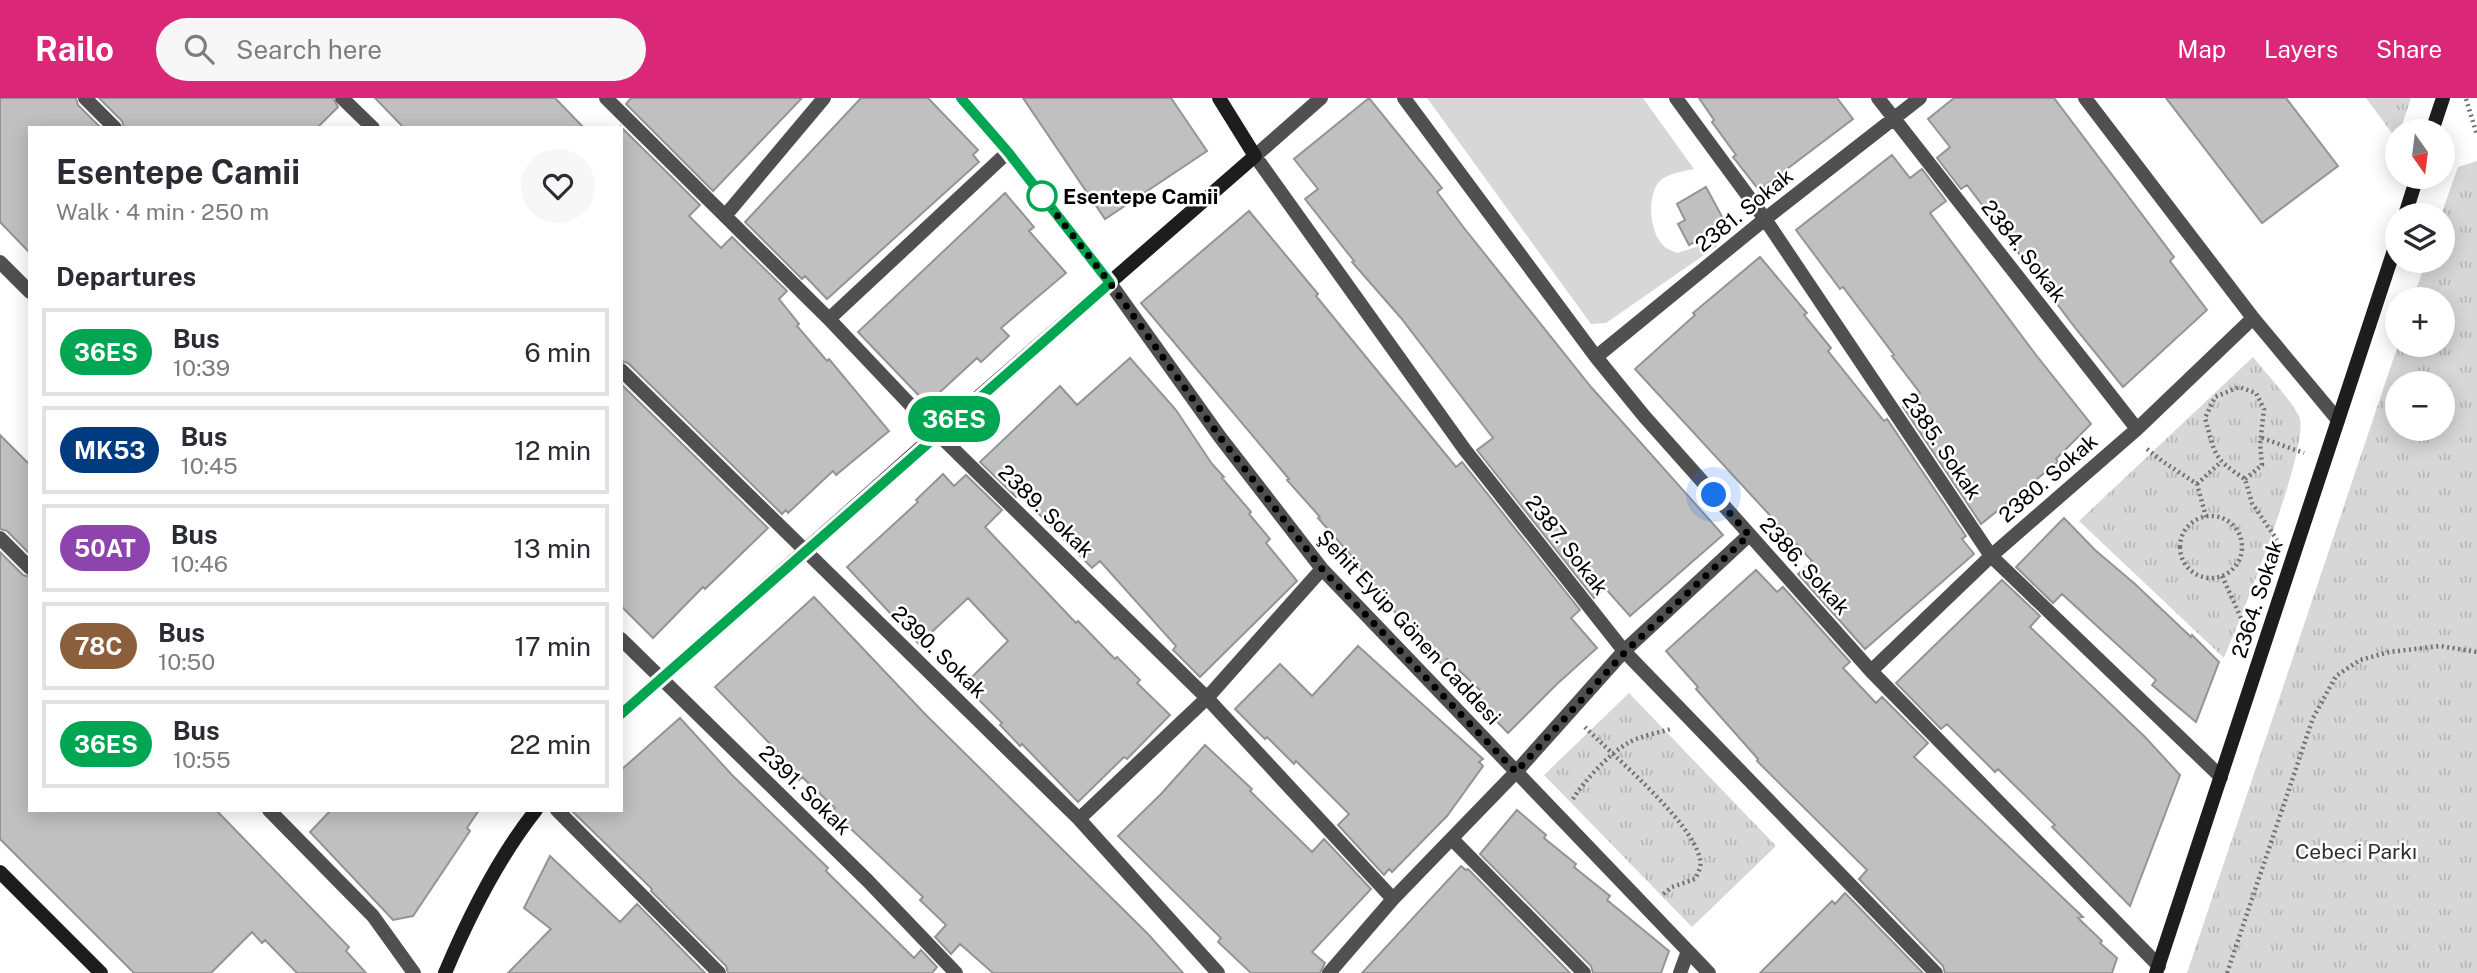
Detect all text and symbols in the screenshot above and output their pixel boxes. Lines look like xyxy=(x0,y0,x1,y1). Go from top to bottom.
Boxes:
search box xyxy=(156,18,646,81)
text: Railo xyxy=(35,30,114,68)
icon: search xyxy=(180,30,218,68)
text: Search here xyxy=(236,34,382,65)
text: Map xyxy=(2177,35,2226,63)
text: Layers xyxy=(2264,35,2338,63)
text: Share xyxy=(2376,35,2442,63)
north arrow xyxy=(2385,119,2455,189)
map controls xyxy=(2385,119,2455,441)
button: heart xyxy=(521,149,595,223)
text: Esentepe Camii xyxy=(56,153,300,191)
street label: 2381. Sokak xyxy=(1690,163,1798,257)
marker: Esentepe Camii xyxy=(1027,181,1057,211)
place label: Esentepe Camii xyxy=(1063,184,1218,209)
street label: 2384. Sokak xyxy=(1976,195,2072,307)
text: Walk · 4 min · 250 m xyxy=(56,198,269,225)
button: layers xyxy=(2385,203,2455,273)
text: Departures xyxy=(56,261,196,292)
button: + xyxy=(2385,287,2455,357)
text: Bus xyxy=(173,323,220,354)
text: 6 min xyxy=(524,337,591,368)
text: 36ES xyxy=(74,338,138,366)
text: 10:39 xyxy=(173,354,230,381)
button: − xyxy=(2385,371,2455,441)
street label: 2385. Sokak xyxy=(1897,388,1987,504)
line badge: 36ES xyxy=(905,396,1003,442)
text: 36ES xyxy=(922,405,986,433)
text: Bus xyxy=(180,421,227,452)
street label: 2380. Sokak xyxy=(1994,428,2103,528)
text: 12 min xyxy=(515,435,591,466)
text: MK53 xyxy=(74,436,145,464)
text: 10:45 xyxy=(180,452,238,479)
street label: 2389. Sokak xyxy=(993,459,1099,563)
your location xyxy=(1696,477,1731,512)
street label: 2387. Sokak xyxy=(1520,490,1614,600)
street label: 2386. Sokak xyxy=(1755,512,1855,620)
text: Bus xyxy=(171,519,218,550)
street label: Şehit Eyüp Gönen Caddesi xyxy=(1312,524,1506,730)
text: 13 min xyxy=(514,533,591,564)
text: 50AT xyxy=(74,534,136,562)
street label: 2364. Sokak xyxy=(2226,537,2288,661)
text: 10:46 xyxy=(171,550,228,577)
street label: 2390. Sokak xyxy=(886,601,992,704)
text: Bus xyxy=(158,617,205,648)
text: 17 min xyxy=(514,631,591,662)
text: 78C xyxy=(74,632,123,660)
text: 10:50 xyxy=(158,648,215,675)
text: Bus xyxy=(173,715,220,746)
text: 22 min xyxy=(510,729,591,760)
text: 36ES xyxy=(74,730,138,758)
street label: 2391. Sokak xyxy=(754,740,856,840)
text: 10:55 xyxy=(173,746,231,773)
park label: Cebeci Parkı xyxy=(2295,839,2417,864)

